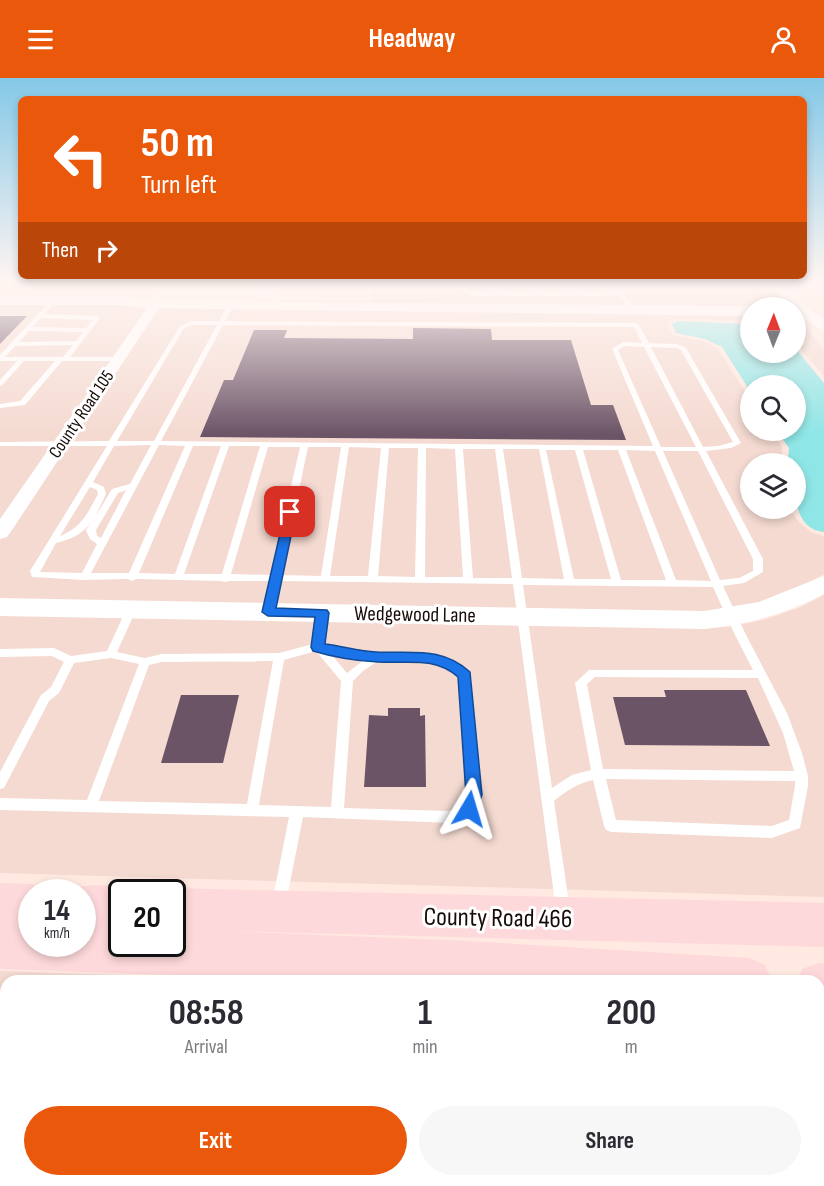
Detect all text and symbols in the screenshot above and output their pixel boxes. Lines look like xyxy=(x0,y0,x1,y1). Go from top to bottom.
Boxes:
icon: menu xyxy=(24,23,57,56)
text: Headway xyxy=(369,23,455,55)
icon: person xyxy=(767,23,800,56)
text: 50 m xyxy=(141,118,214,169)
icon: left xyxy=(42,120,120,198)
text: Turn left xyxy=(141,169,217,201)
icon: right xyxy=(90,234,123,267)
text: Then xyxy=(42,237,78,264)
north arrow xyxy=(740,297,806,363)
map controls xyxy=(740,297,806,519)
street label: County Road 105 xyxy=(44,366,118,462)
button: search xyxy=(740,375,806,441)
button: layers xyxy=(740,453,806,519)
pin xyxy=(264,486,315,537)
icon: arrive xyxy=(273,495,306,528)
street label: Wedgewood Lane xyxy=(354,601,476,628)
position arrow xyxy=(437,777,501,841)
speed limit sign: 20 xyxy=(108,879,186,957)
text: 14 xyxy=(44,893,70,929)
street label: County Road 466 xyxy=(423,902,573,935)
text: km/h xyxy=(44,924,70,943)
text: 08:58 xyxy=(169,992,244,1035)
text: 1 xyxy=(418,992,432,1035)
text: 200 xyxy=(606,992,656,1035)
text: Arrival xyxy=(185,1035,228,1059)
text: min xyxy=(412,1035,438,1059)
text: m xyxy=(625,1035,638,1059)
button: Exit xyxy=(24,1106,407,1175)
button: Share xyxy=(419,1106,801,1175)

